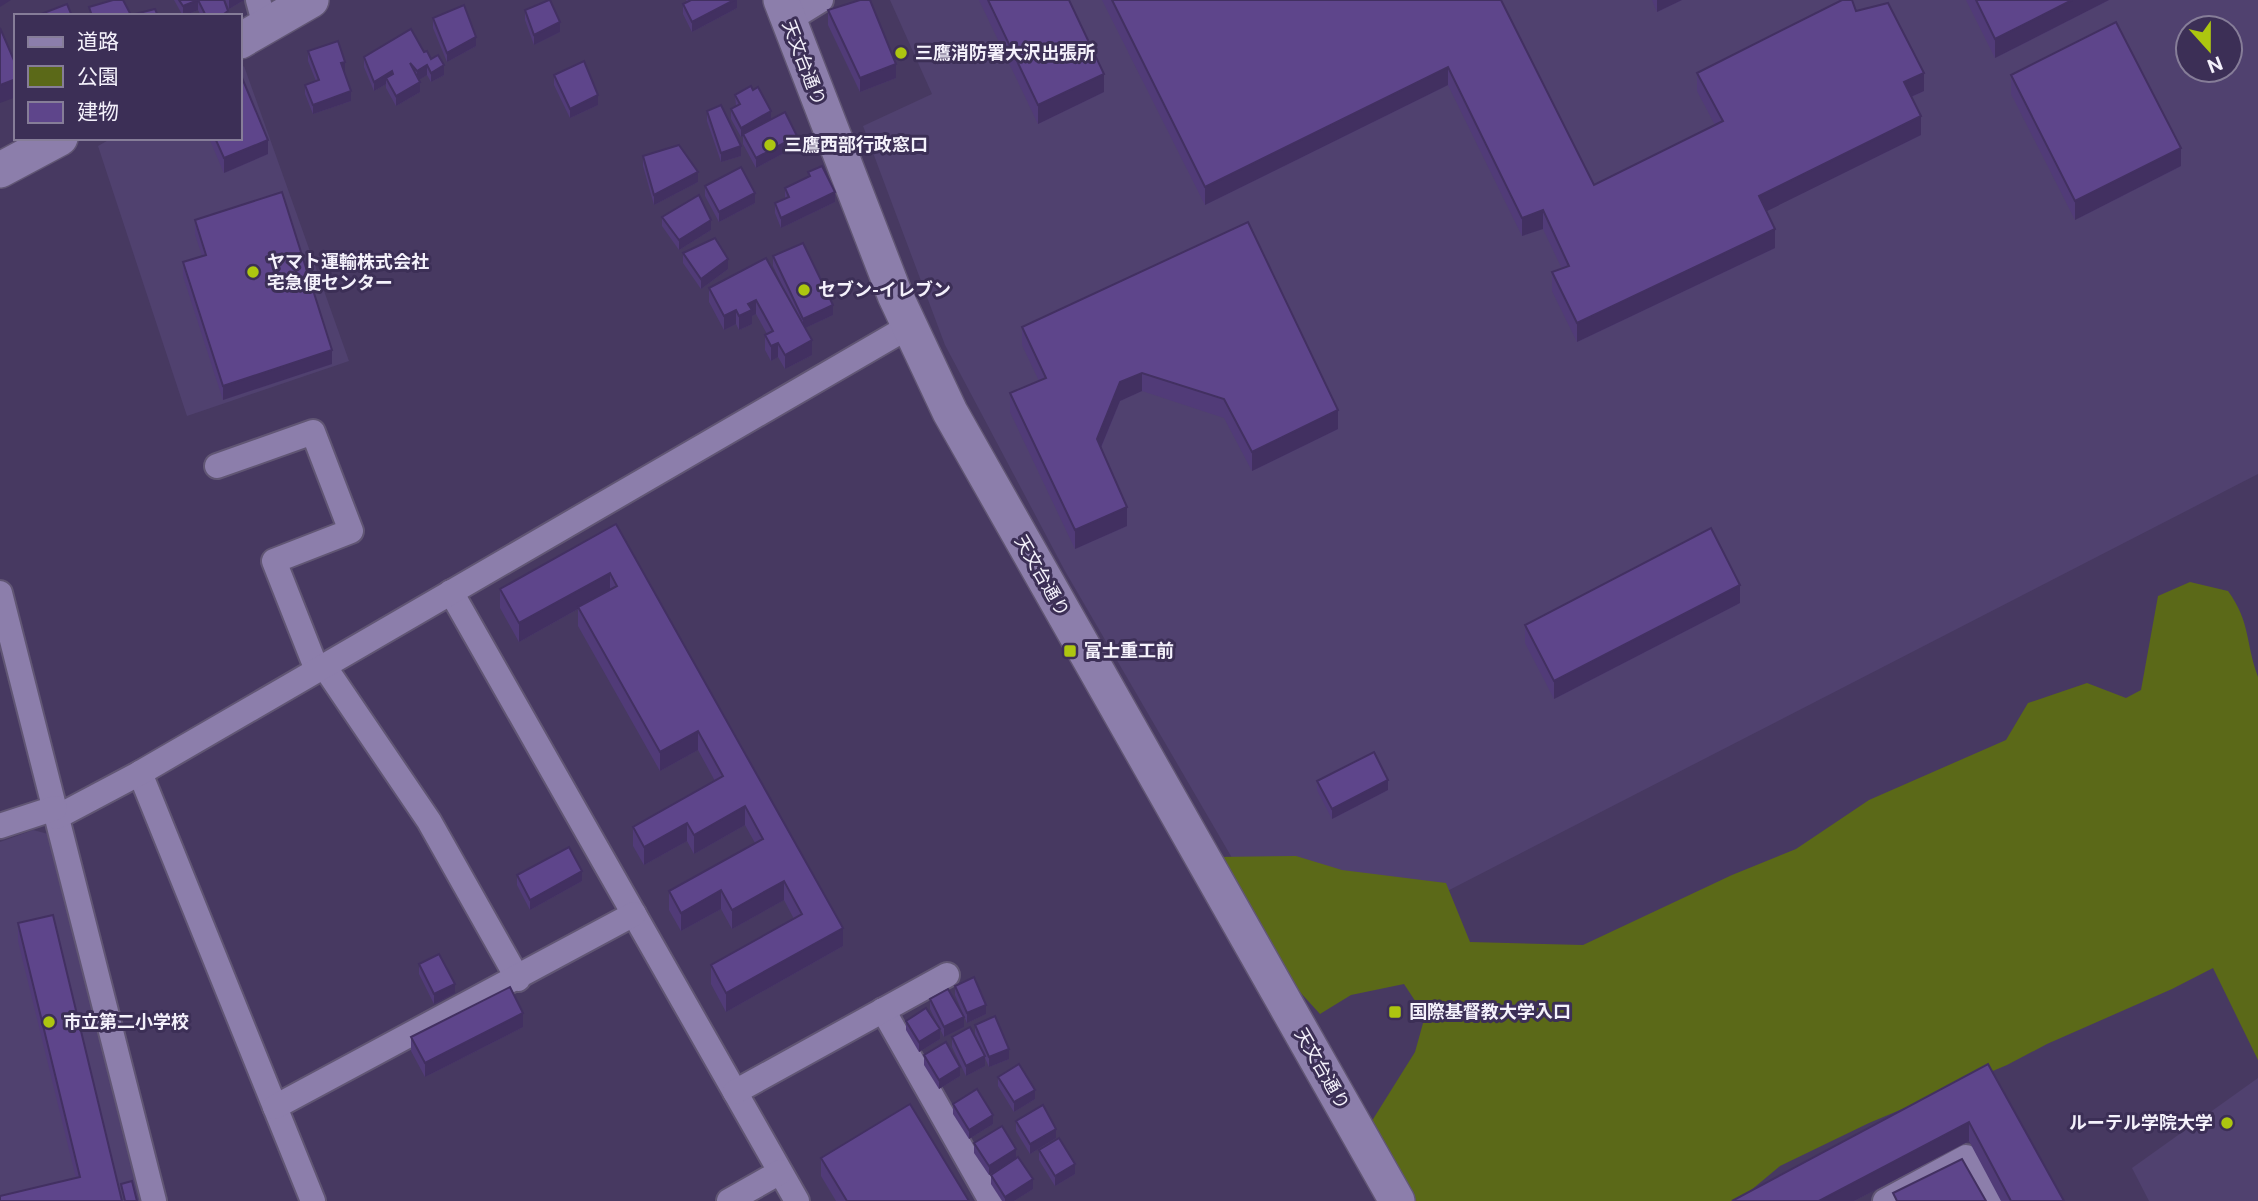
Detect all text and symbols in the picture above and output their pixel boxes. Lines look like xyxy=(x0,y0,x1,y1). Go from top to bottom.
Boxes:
legend xyxy=(14,14,242,140)
north arrow xyxy=(2174,14,2244,84)
street label: 天文台通り xyxy=(779,17,830,109)
text: 道路 xyxy=(77,29,119,54)
place label: 三鷹消防署大沢出張所 xyxy=(915,42,1095,63)
marker: 三鷹消防署大沢出張所 xyxy=(893,45,909,61)
text: N xyxy=(2204,52,2226,78)
text: 公園 xyxy=(77,64,119,89)
text: 建物 xyxy=(77,99,119,124)
place label: 三鷹西部行政窓口 xyxy=(784,134,928,155)
marker: 三鷹西部行政窓口 xyxy=(762,137,778,153)
place label: ヤマト運輸株式会社 宅急便センター xyxy=(267,251,429,293)
marker: ヤマト運輸株式会社 宅急便センター xyxy=(245,264,261,280)
place label: セブン-イレブン xyxy=(818,279,951,300)
marker: セブン-イレブン xyxy=(796,282,812,298)
street label: 天文台通り xyxy=(1011,532,1074,620)
place label: 富士重工前 xyxy=(1084,640,1174,661)
marker: 富士重工前 xyxy=(1062,643,1078,659)
place label: 国際基督教大学入口 xyxy=(1409,1001,1571,1022)
marker: 国際基督教大学入口 xyxy=(1387,1004,1403,1020)
place label: 市立第二小学校 xyxy=(63,1011,189,1032)
marker: 市立第二小学校 xyxy=(41,1014,57,1030)
street label: 天文台通り xyxy=(1291,1025,1354,1113)
place label: ルーテル学院大学 xyxy=(2069,1112,2213,1133)
marker: ルーテル学院大学 xyxy=(2219,1115,2235,1131)

